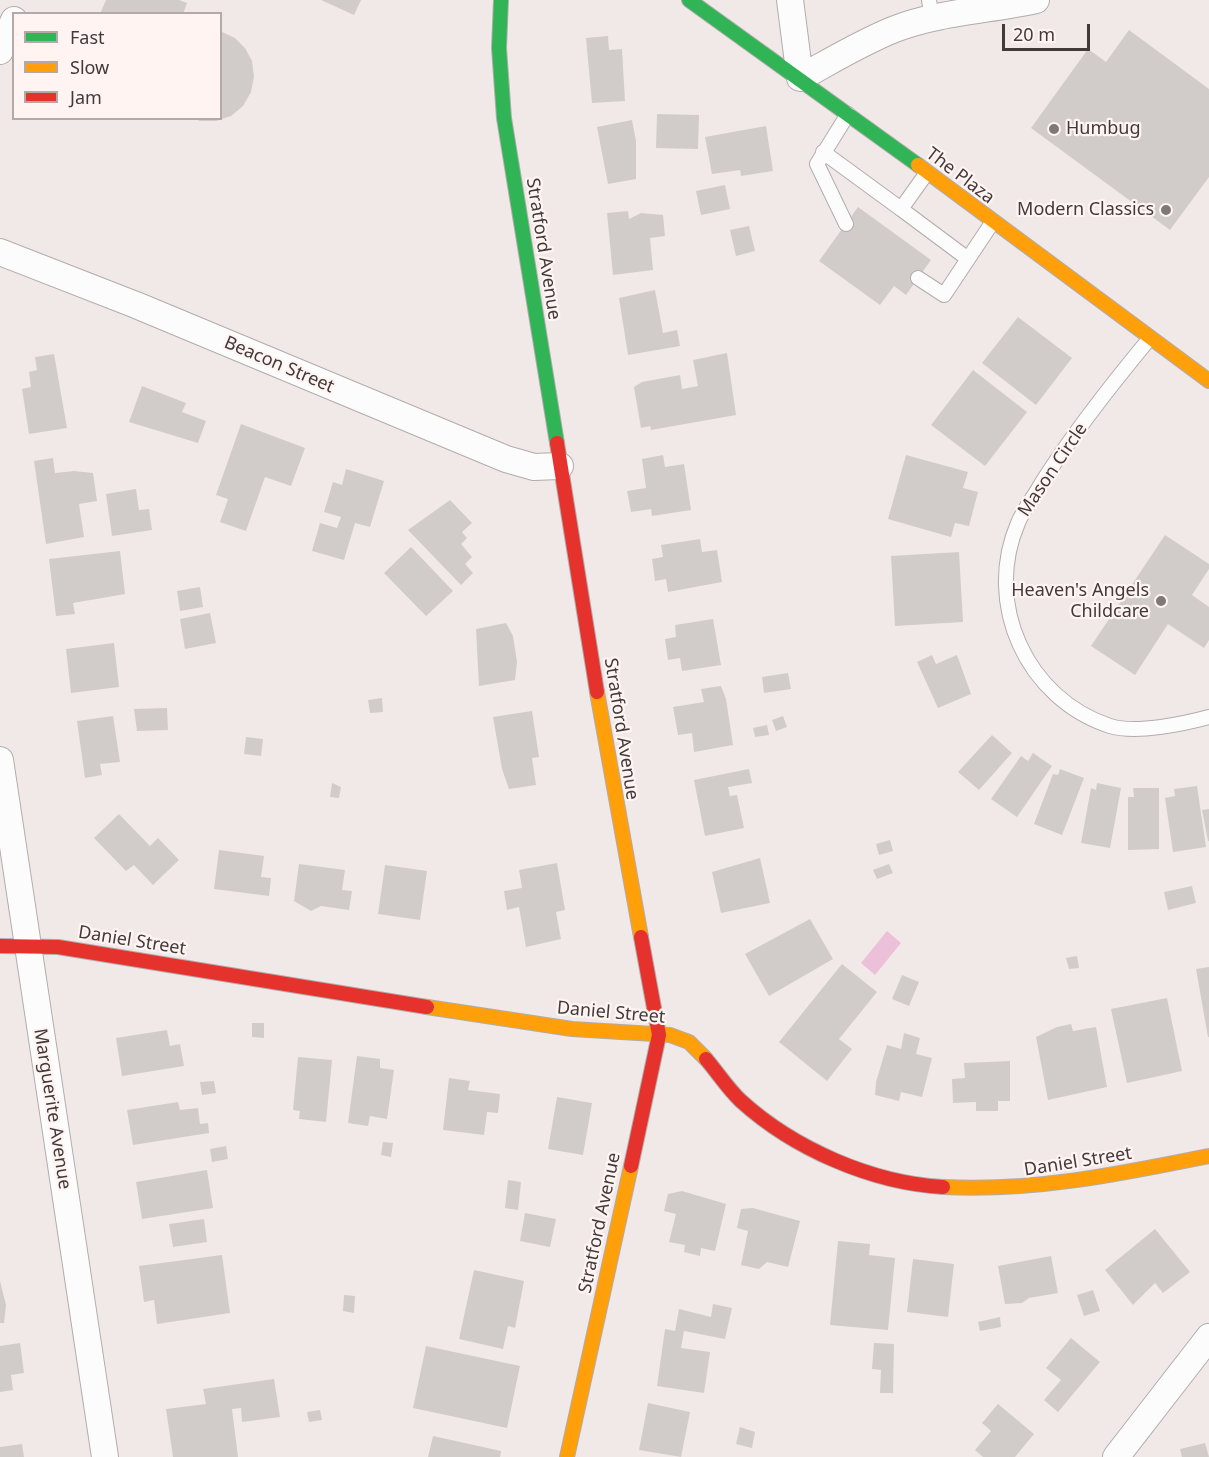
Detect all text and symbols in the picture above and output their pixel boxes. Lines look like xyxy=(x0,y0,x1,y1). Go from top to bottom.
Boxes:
legend xyxy=(12,12,222,120)
scale bar xyxy=(1005,12,1094,50)
text: 20 m xyxy=(1013,22,1055,46)
text: Fast xyxy=(70,25,105,49)
text: Slow xyxy=(70,55,109,79)
text: Jam xyxy=(70,85,102,109)
place label: Humbug xyxy=(1066,118,1141,140)
marker: Humbug xyxy=(1047,122,1061,136)
street label: The Plaza xyxy=(921,143,999,209)
street label: Stratford Avenue xyxy=(521,177,565,321)
place label: Modern Classics xyxy=(1017,199,1154,221)
marker: Modern Classics xyxy=(1159,203,1173,217)
street label: Beacon Street xyxy=(221,332,337,398)
street label: Mason Circle xyxy=(1014,419,1092,521)
place label: Heaven's Angels Childcare xyxy=(1011,580,1149,622)
marker: Heaven's Angels Childcare xyxy=(1154,594,1168,608)
street label: Stratford Avenue xyxy=(599,657,643,801)
street label: Daniel Street xyxy=(77,922,187,960)
street label: Daniel Street xyxy=(556,998,666,1028)
street label: Marguerite Avenue xyxy=(29,1027,75,1191)
street label: Daniel Street xyxy=(1023,1143,1133,1181)
street label: Stratford Avenue xyxy=(575,1151,625,1295)

